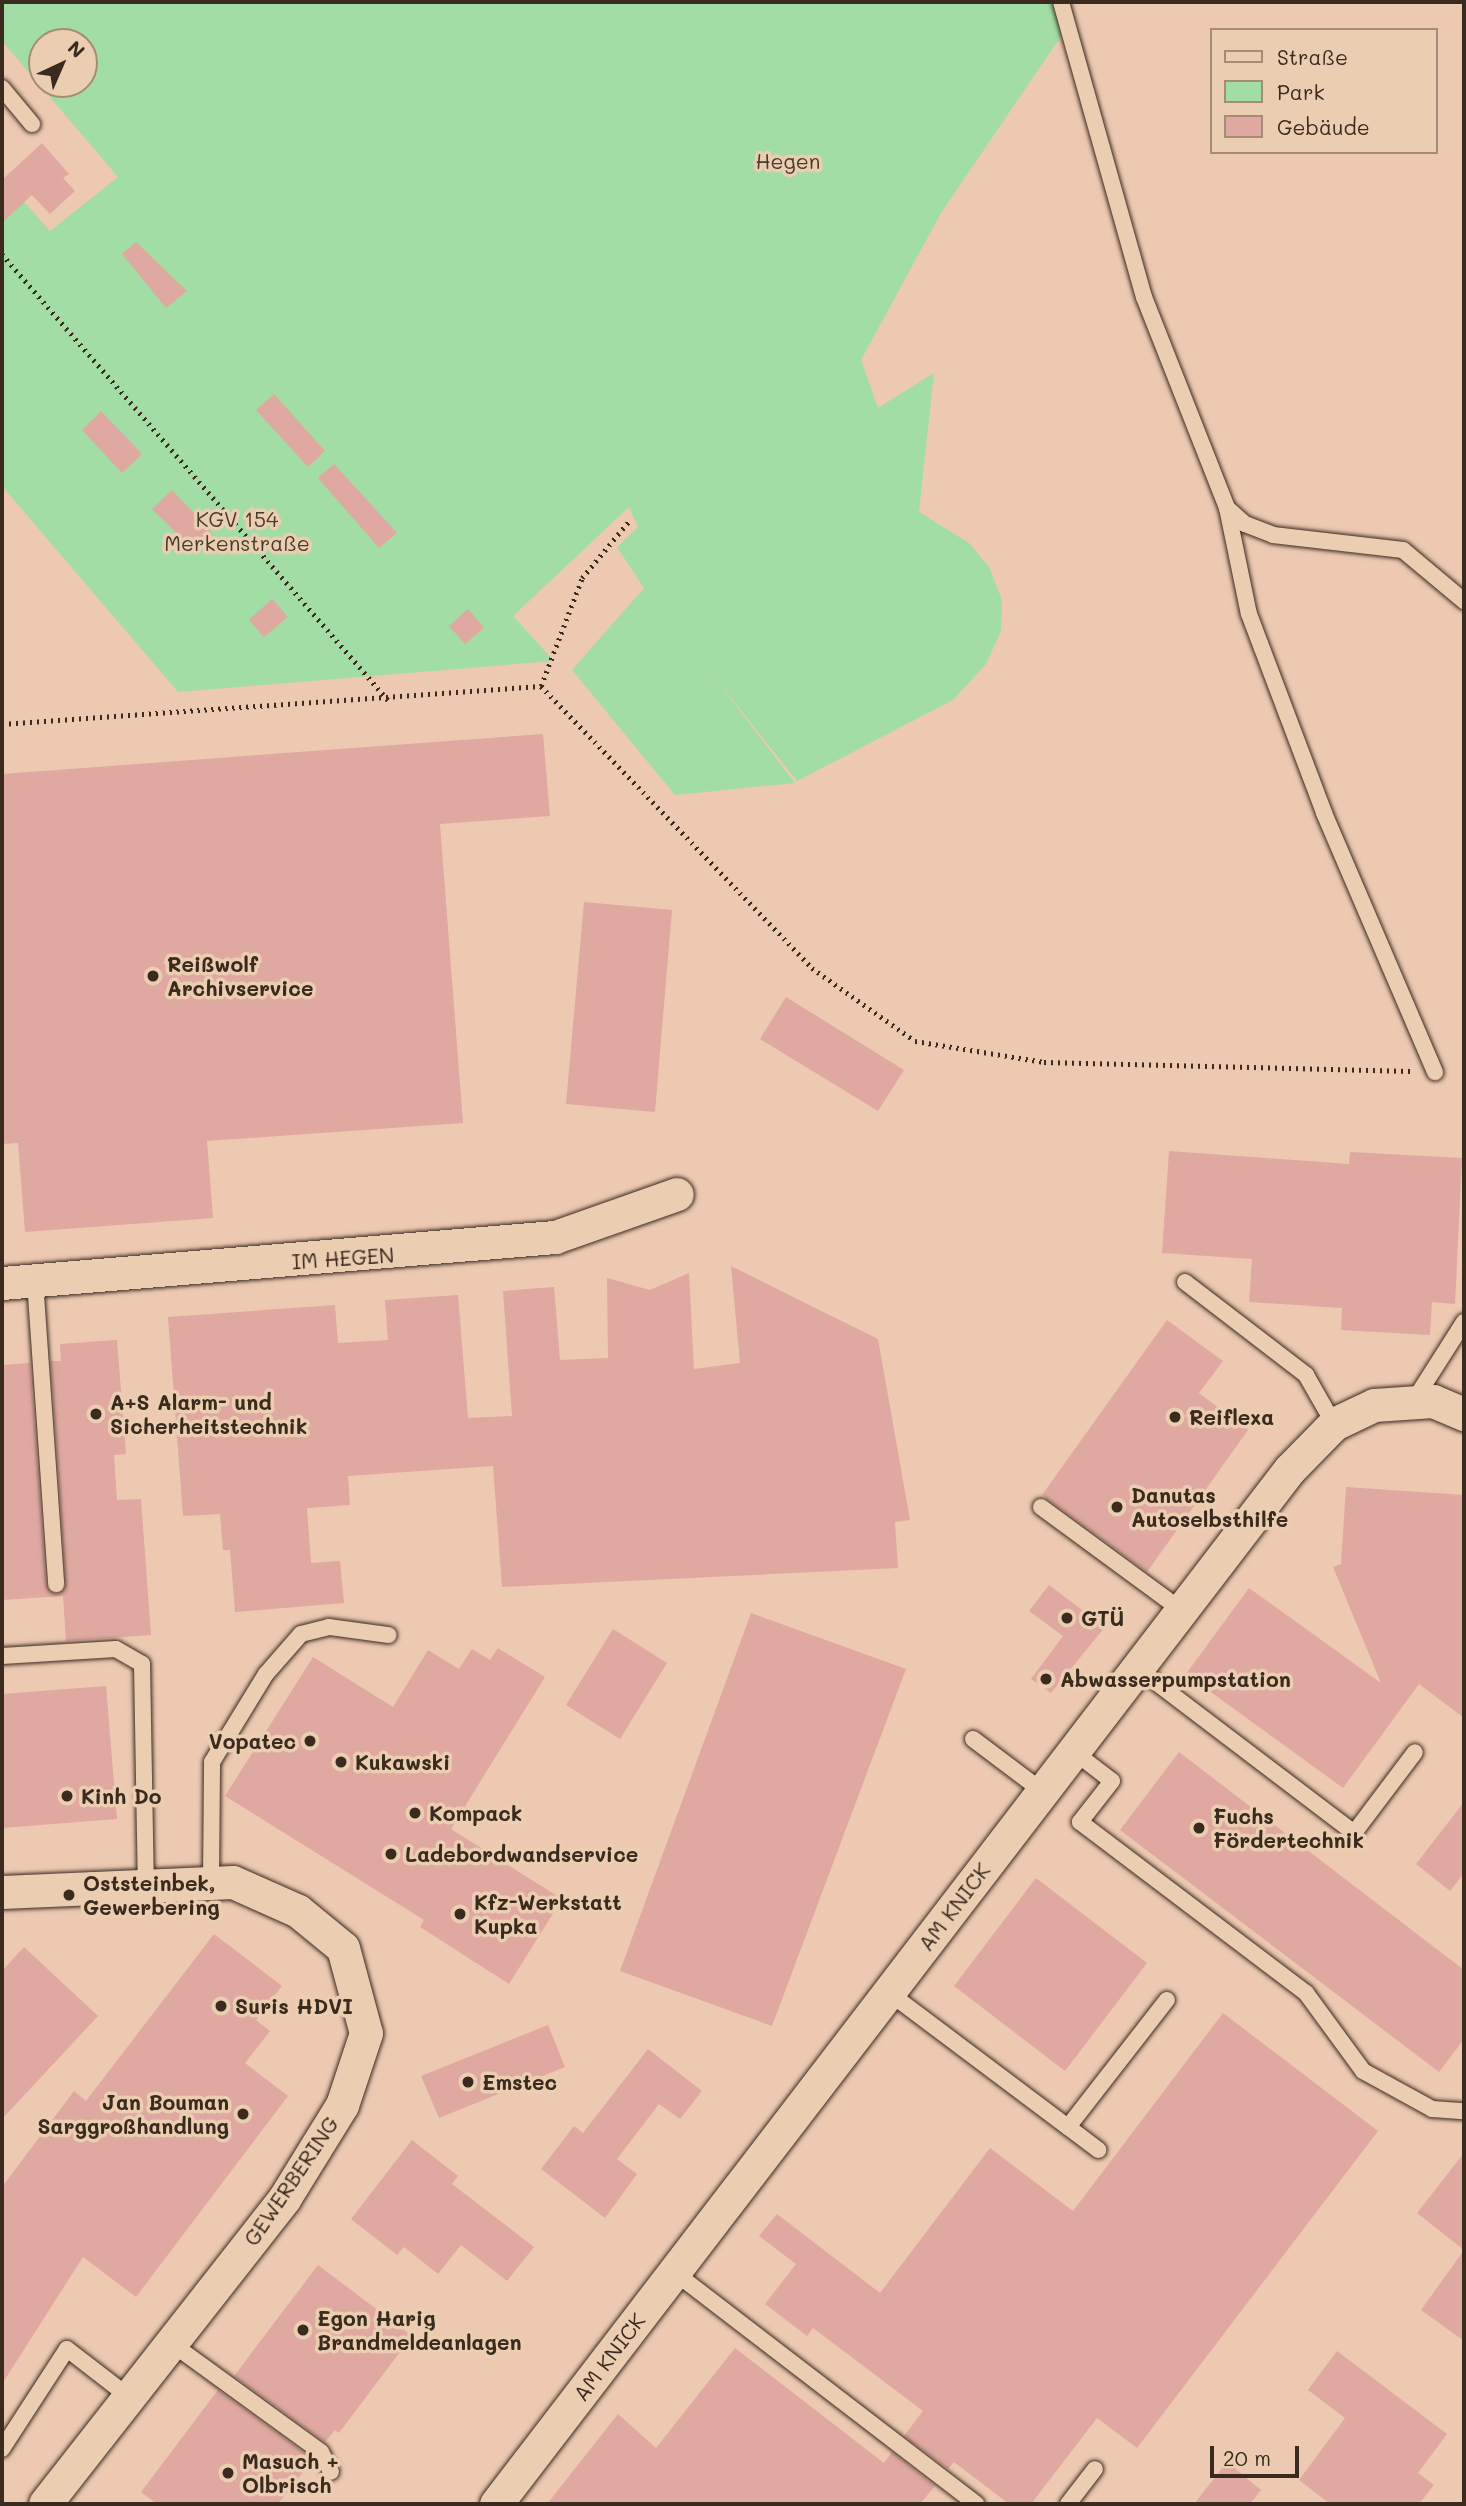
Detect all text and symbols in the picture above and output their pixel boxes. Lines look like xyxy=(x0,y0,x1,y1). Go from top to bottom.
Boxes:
north arrow xyxy=(28,28,98,98)
legend xyxy=(1210,28,1438,154)
text: N xyxy=(63,35,90,63)
text: Straße xyxy=(1277,43,1348,70)
text: Park xyxy=(1277,78,1325,105)
text: Gebäude xyxy=(1277,113,1370,140)
park label: Hegen xyxy=(756,148,820,174)
park label: KGV 154 Merkenstraße xyxy=(164,506,310,556)
place label: Reißwolf Archivservice xyxy=(167,951,313,1001)
marker: Reißwolf Archivservice xyxy=(145,968,161,984)
street label: IM HEGEN xyxy=(291,1242,395,1274)
place label: A+S Alarm- und Sicherheitstechnik xyxy=(110,1389,307,1439)
place label: Reiflexa xyxy=(1189,1404,1274,1430)
marker: A+S Alarm- und Sicherheitstechnik xyxy=(88,1406,104,1422)
marker: Reiflexa xyxy=(1167,1409,1183,1425)
place label: Danutas Autoselbsthilfe xyxy=(1131,1482,1288,1532)
marker: Danutas Autoselbsthilfe xyxy=(1109,1499,1125,1515)
place label: GTÜ xyxy=(1081,1605,1124,1631)
marker: GTÜ xyxy=(1059,1610,1075,1626)
place label: Abwasserpumpstation xyxy=(1060,1666,1291,1692)
marker: Abwasserpumpstation xyxy=(1038,1671,1054,1687)
place label: Vopatec xyxy=(209,1728,296,1754)
marker: Vopatec xyxy=(302,1733,318,1749)
place label: Kukawski xyxy=(355,1749,450,1775)
marker: Kukawski xyxy=(333,1754,349,1770)
place label: Kinh Do xyxy=(81,1783,162,1809)
marker: Kinh Do xyxy=(59,1788,75,1804)
place label: Kompack xyxy=(429,1800,522,1826)
place label: Fuchs Fördertechnik xyxy=(1213,1803,1364,1853)
marker: Kompack xyxy=(407,1805,423,1821)
marker: Fuchs Fördertechnik xyxy=(1191,1820,1207,1836)
place label: Ladebordwandservice xyxy=(405,1841,638,1867)
marker: Ladebordwandservice xyxy=(383,1846,399,1862)
street label: AM KNICK xyxy=(913,1858,995,1956)
place label: Oststeinbek, Gewerbering xyxy=(83,1870,220,1920)
marker: Oststeinbek, Gewerbering xyxy=(61,1887,77,1903)
place label: Kfz-Werkstatt Kupka xyxy=(474,1889,622,1939)
marker: Kfz-Werkstatt Kupka xyxy=(452,1906,468,1922)
place label: Suris HDVI xyxy=(235,1993,353,2019)
marker: Suris HDVI xyxy=(213,1998,229,2014)
place label: Emstec xyxy=(482,2069,557,2095)
marker: Emstec xyxy=(460,2074,476,2090)
place label: Jan Bouman Sarggroßhandlung xyxy=(37,2089,229,2139)
marker: Jan Bouman Sarggroßhandlung xyxy=(235,2106,251,2122)
street label: GEWERBERING xyxy=(239,2112,343,2250)
place label: Egon Harig Brandmeldeanlagen xyxy=(317,2305,522,2355)
street label: AM KNICK xyxy=(568,2308,650,2406)
marker: Egon Harig Brandmeldeanlagen xyxy=(295,2322,311,2338)
scale bar xyxy=(1214,2432,1303,2476)
text: 20 m xyxy=(1223,2444,1271,2471)
place label: Masuch + Olbrisch xyxy=(242,2448,339,2498)
marker: Masuch + Olbrisch xyxy=(220,2465,236,2481)

